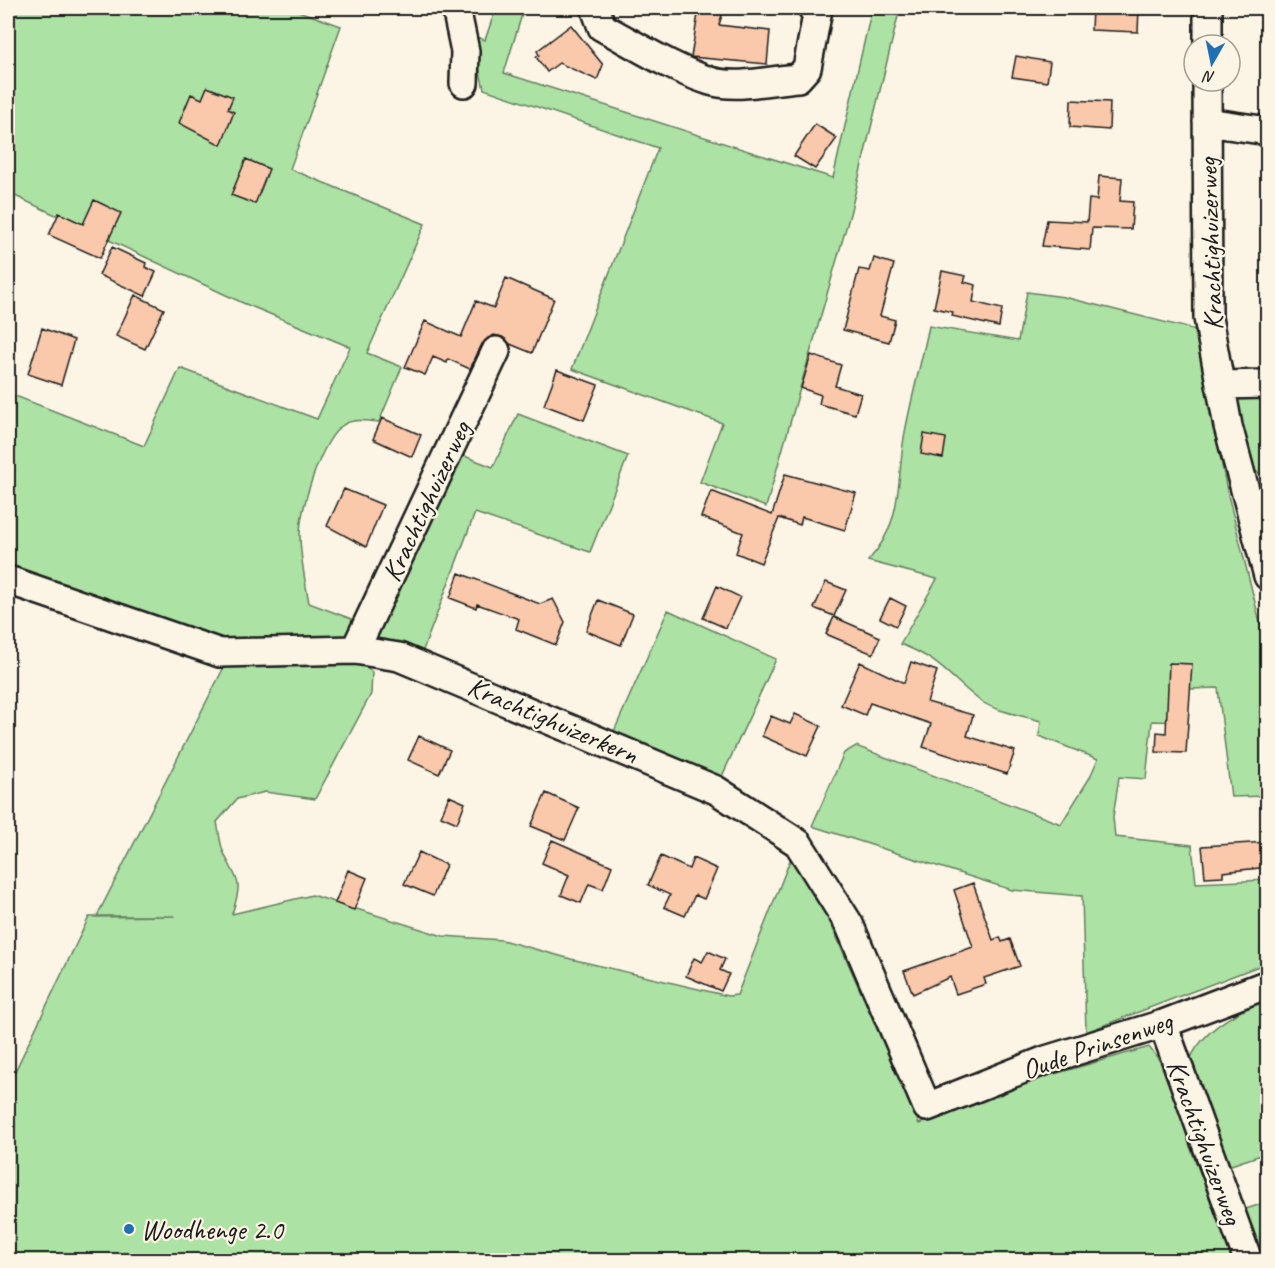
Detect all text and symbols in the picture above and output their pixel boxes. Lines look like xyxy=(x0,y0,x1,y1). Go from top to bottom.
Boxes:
north arrow xyxy=(1182,33,1242,93)
text: N xyxy=(1200,66,1216,87)
street label: Krachtighuizerweg xyxy=(1189,156,1231,331)
street label: Krachtighuizerweg xyxy=(374,414,479,587)
street label: Krachtighuizerkern xyxy=(463,668,644,772)
street label: Oude Prinsenweg xyxy=(1017,1003,1178,1087)
street label: Krachtighuizerweg xyxy=(1159,1055,1251,1230)
place label: Woodhenge 2.0 xyxy=(141,1212,285,1247)
marker: Woodhenge 2.0 xyxy=(122,1222,136,1236)

